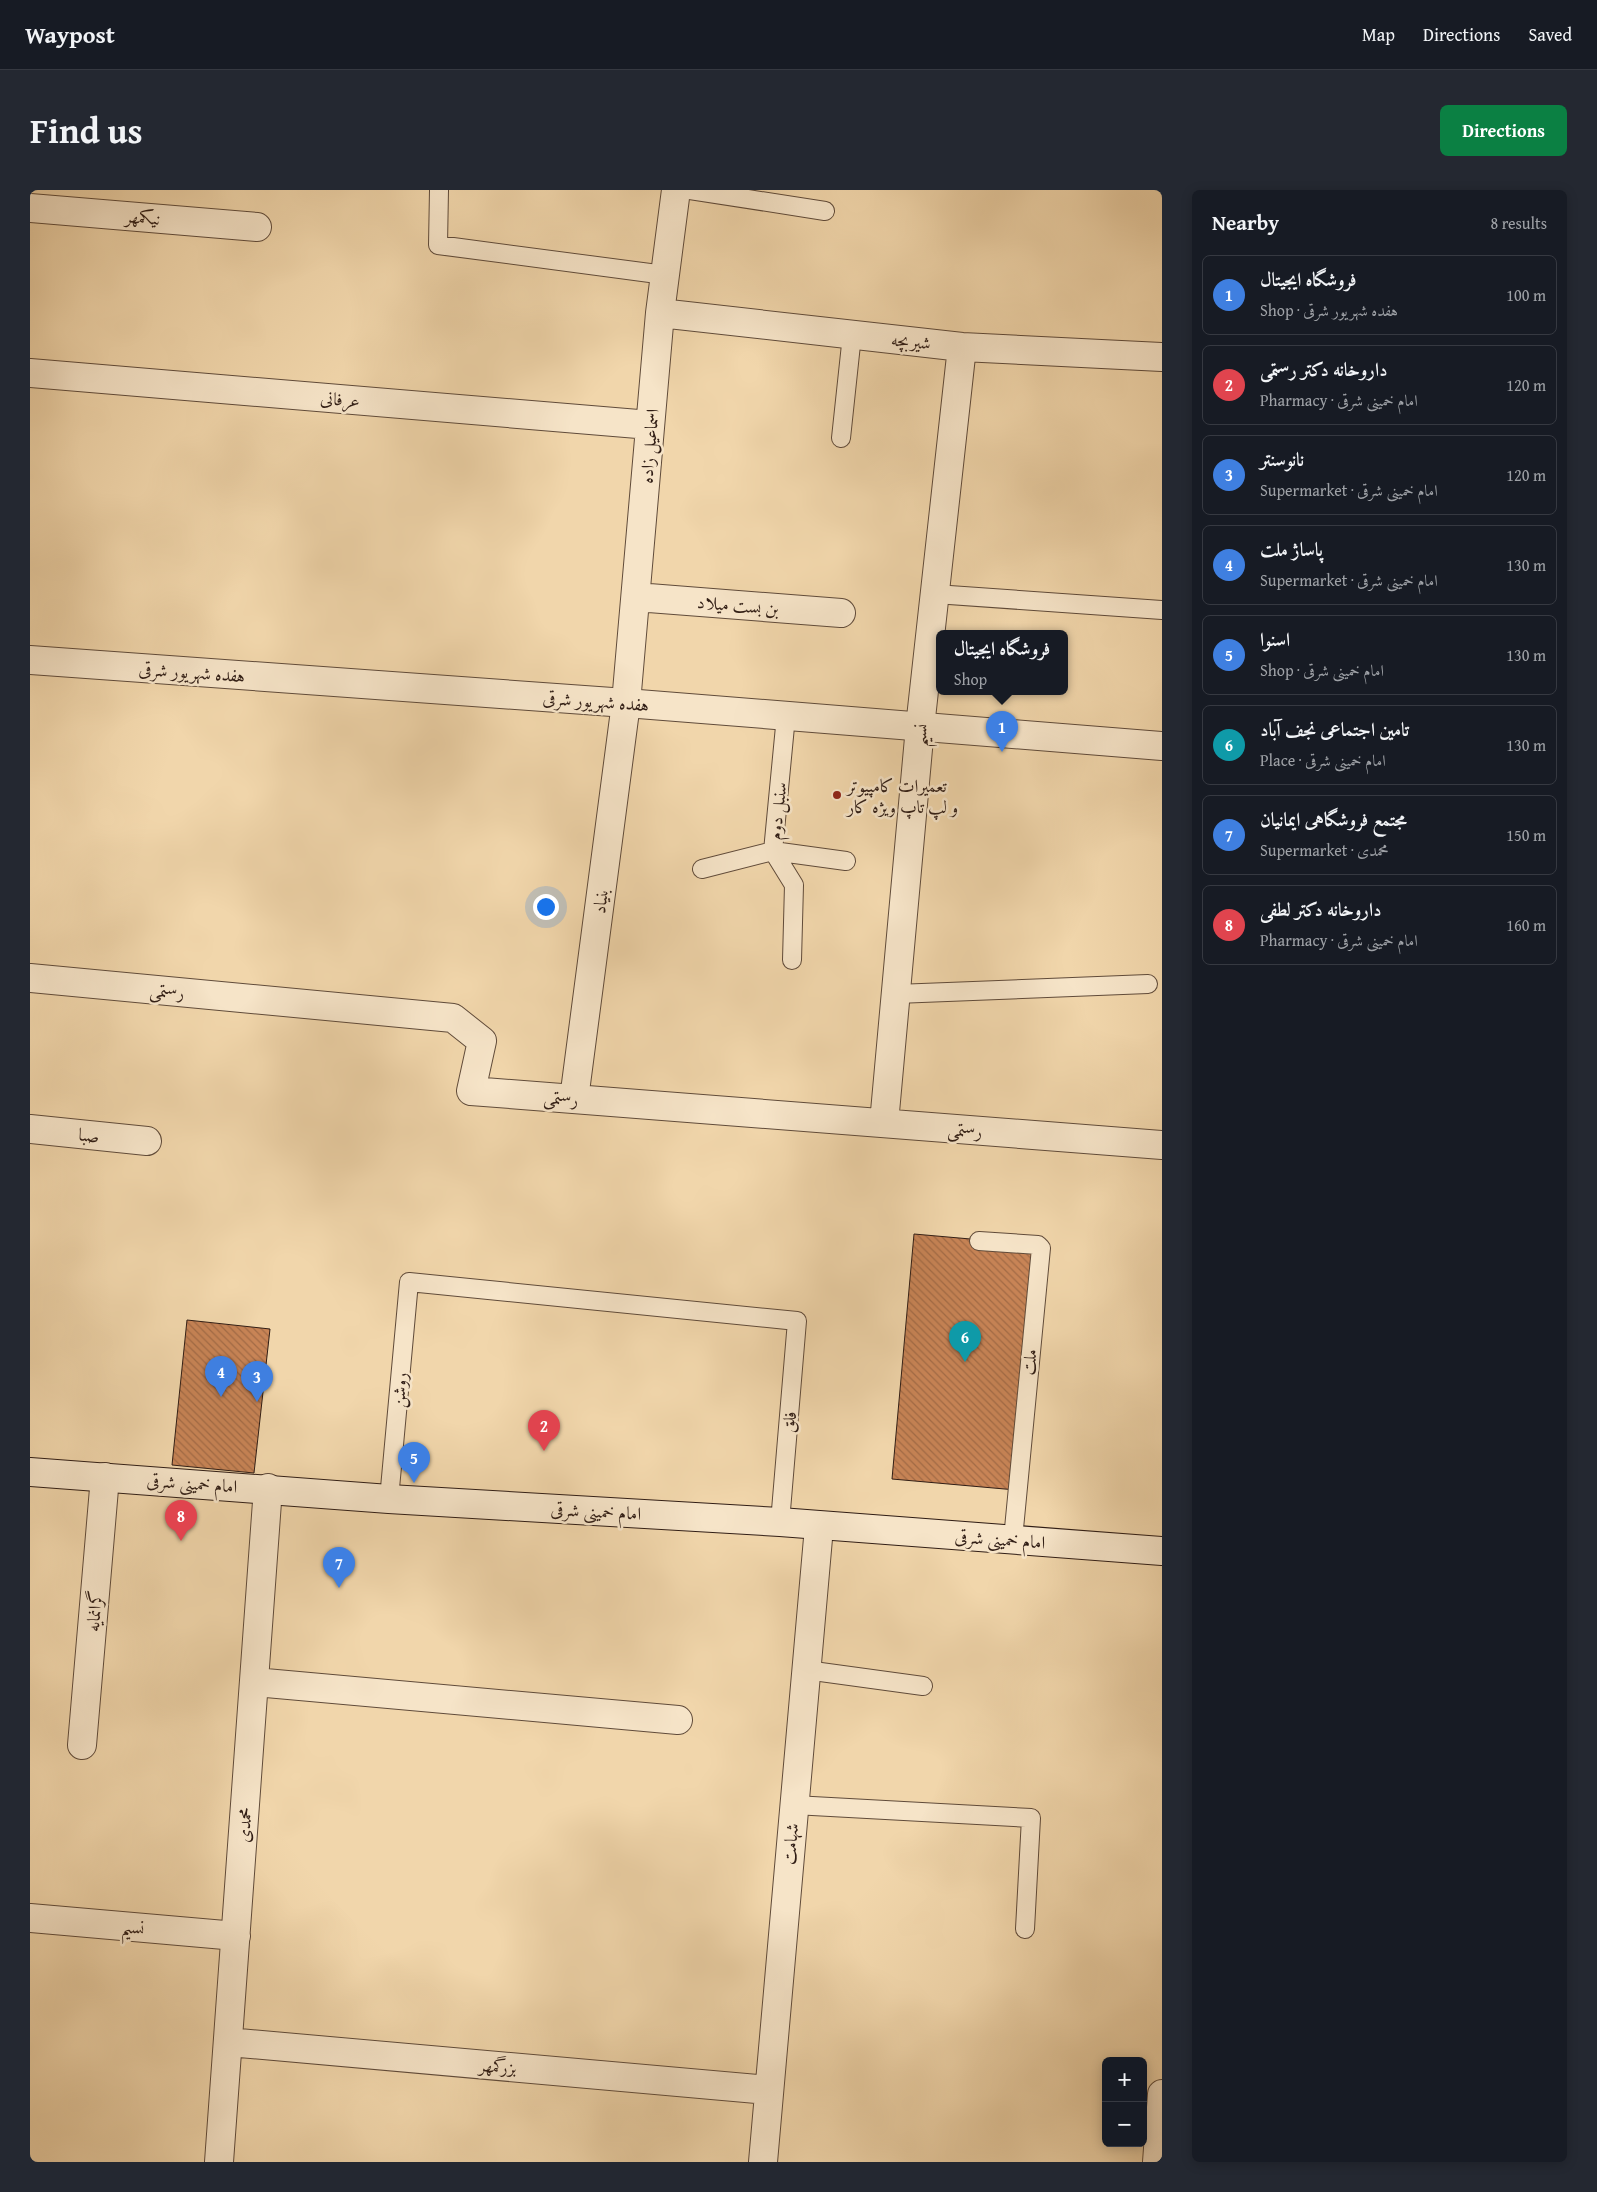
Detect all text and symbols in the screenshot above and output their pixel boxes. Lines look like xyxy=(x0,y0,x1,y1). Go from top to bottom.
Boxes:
text: Waypost xyxy=(25,17,115,52)
text: Map xyxy=(1362,21,1395,48)
text: Directions xyxy=(1423,21,1500,48)
text: Saved xyxy=(1528,21,1572,48)
text: Find us xyxy=(30,105,143,156)
button: Directions xyxy=(1440,105,1567,156)
street label: نیکمهر xyxy=(122,202,162,232)
text: Nearby xyxy=(1212,207,1279,238)
text: 8 results xyxy=(1490,211,1547,235)
text: فروشگاه ایجیتال xyxy=(1260,265,1357,293)
text: 1 xyxy=(1225,283,1233,307)
text: 100 m xyxy=(1506,283,1546,307)
text: Shop · هفده شهریور شرقی xyxy=(1260,298,1398,322)
street label: شیربچه xyxy=(890,325,932,357)
text: داروخانه دکتر رستمی xyxy=(1260,355,1388,383)
text: 2 xyxy=(1225,373,1233,397)
text: 120 m xyxy=(1506,373,1546,397)
street label: عرفانی xyxy=(319,384,361,414)
text: Pharmacy · امام خمینی شرقی xyxy=(1260,388,1418,412)
street label: اسماعیل زاده xyxy=(632,407,666,485)
text: نانوسنتر xyxy=(1260,445,1304,473)
text: 3 xyxy=(1225,463,1233,487)
text: 120 m xyxy=(1506,463,1546,487)
text: Supermarket · امام خمینی شرقی xyxy=(1260,478,1438,502)
text: پاساژ ملت xyxy=(1260,535,1323,563)
text: 4 xyxy=(1225,553,1233,577)
text: 130 m xyxy=(1506,553,1546,577)
text: Supermarket · امام خمینی شرقی xyxy=(1260,568,1438,592)
street label: بن بست میلاد xyxy=(696,588,781,622)
text: اسنوا xyxy=(1260,625,1290,653)
popup xyxy=(936,630,1068,695)
text: فروشگاه ایجیتال xyxy=(954,634,1050,662)
text: 5 xyxy=(1225,643,1233,667)
text: 130 m xyxy=(1506,643,1546,667)
street label: هفده شهریور شرقی xyxy=(138,655,246,689)
text: Shop · امام خمینی شرقی xyxy=(1260,658,1384,682)
text: Shop xyxy=(954,667,987,691)
street label: هفده شهریور شرقی xyxy=(542,684,650,718)
pin: 1 xyxy=(986,711,1018,752)
text: تامین اجتماعی نجف آباد xyxy=(1260,715,1409,743)
street label: نسیم xyxy=(905,722,940,748)
text: 6 xyxy=(1225,733,1233,757)
text: 130 m xyxy=(1506,733,1546,757)
text: Place · امام خمینی شرقی xyxy=(1260,748,1386,772)
place label: تعمیرات کامپیوتر و لپ تاپ ویژه کار xyxy=(845,772,958,821)
street label: سنبل دوم xyxy=(761,781,796,842)
marker: تعمیرات کامپیوتر و لپ تاپ ویژه کار xyxy=(831,789,843,801)
text: مجتمع فروشگاهی ایمانیان xyxy=(1260,805,1407,833)
text: 7 xyxy=(1225,823,1233,847)
text: 150 m xyxy=(1506,823,1546,847)
text: Supermarket · محمدی xyxy=(1260,838,1389,862)
street label: بنیاد xyxy=(585,887,615,915)
your location xyxy=(533,894,559,920)
text: داروخانه دکتر لطفی xyxy=(1260,895,1382,923)
text: 8 xyxy=(1225,913,1233,937)
text: 160 m xyxy=(1506,913,1546,937)
text: Pharmacy · امام خمینی شرقی xyxy=(1260,928,1418,952)
street label: رستمی xyxy=(148,976,186,1006)
street label: رستمی xyxy=(542,1083,580,1113)
street label: رستمی xyxy=(947,1115,983,1145)
street label: صبا xyxy=(77,1120,101,1150)
pin: 6 xyxy=(949,1321,981,1362)
street label: ملت xyxy=(1014,1347,1044,1377)
pin: 4 xyxy=(205,1356,237,1397)
pin: 3 xyxy=(241,1361,273,1402)
street label: روشن xyxy=(384,1371,414,1409)
pin: 2 xyxy=(528,1410,560,1451)
street label: فلق xyxy=(775,1410,803,1434)
pin: 5 xyxy=(398,1442,430,1483)
street label: امام خمینی شرقی xyxy=(146,1466,238,1503)
street label: امام خمینی شرقی xyxy=(550,1495,642,1530)
pin: 8 xyxy=(165,1500,197,1541)
street label: امام خمینی شرقی xyxy=(954,1522,1046,1559)
pin: 7 xyxy=(323,1547,355,1588)
street label: گرانمایه xyxy=(79,1589,109,1633)
street label: محمدی xyxy=(229,1806,259,1844)
street label: شهامت xyxy=(775,1822,805,1866)
street label: نسیم xyxy=(120,1913,146,1946)
street label: بزرگمهر xyxy=(476,2051,518,2081)
map controls xyxy=(1102,2057,1147,2147)
button: + xyxy=(1102,2057,1147,2102)
button: − xyxy=(1102,2102,1147,2147)

